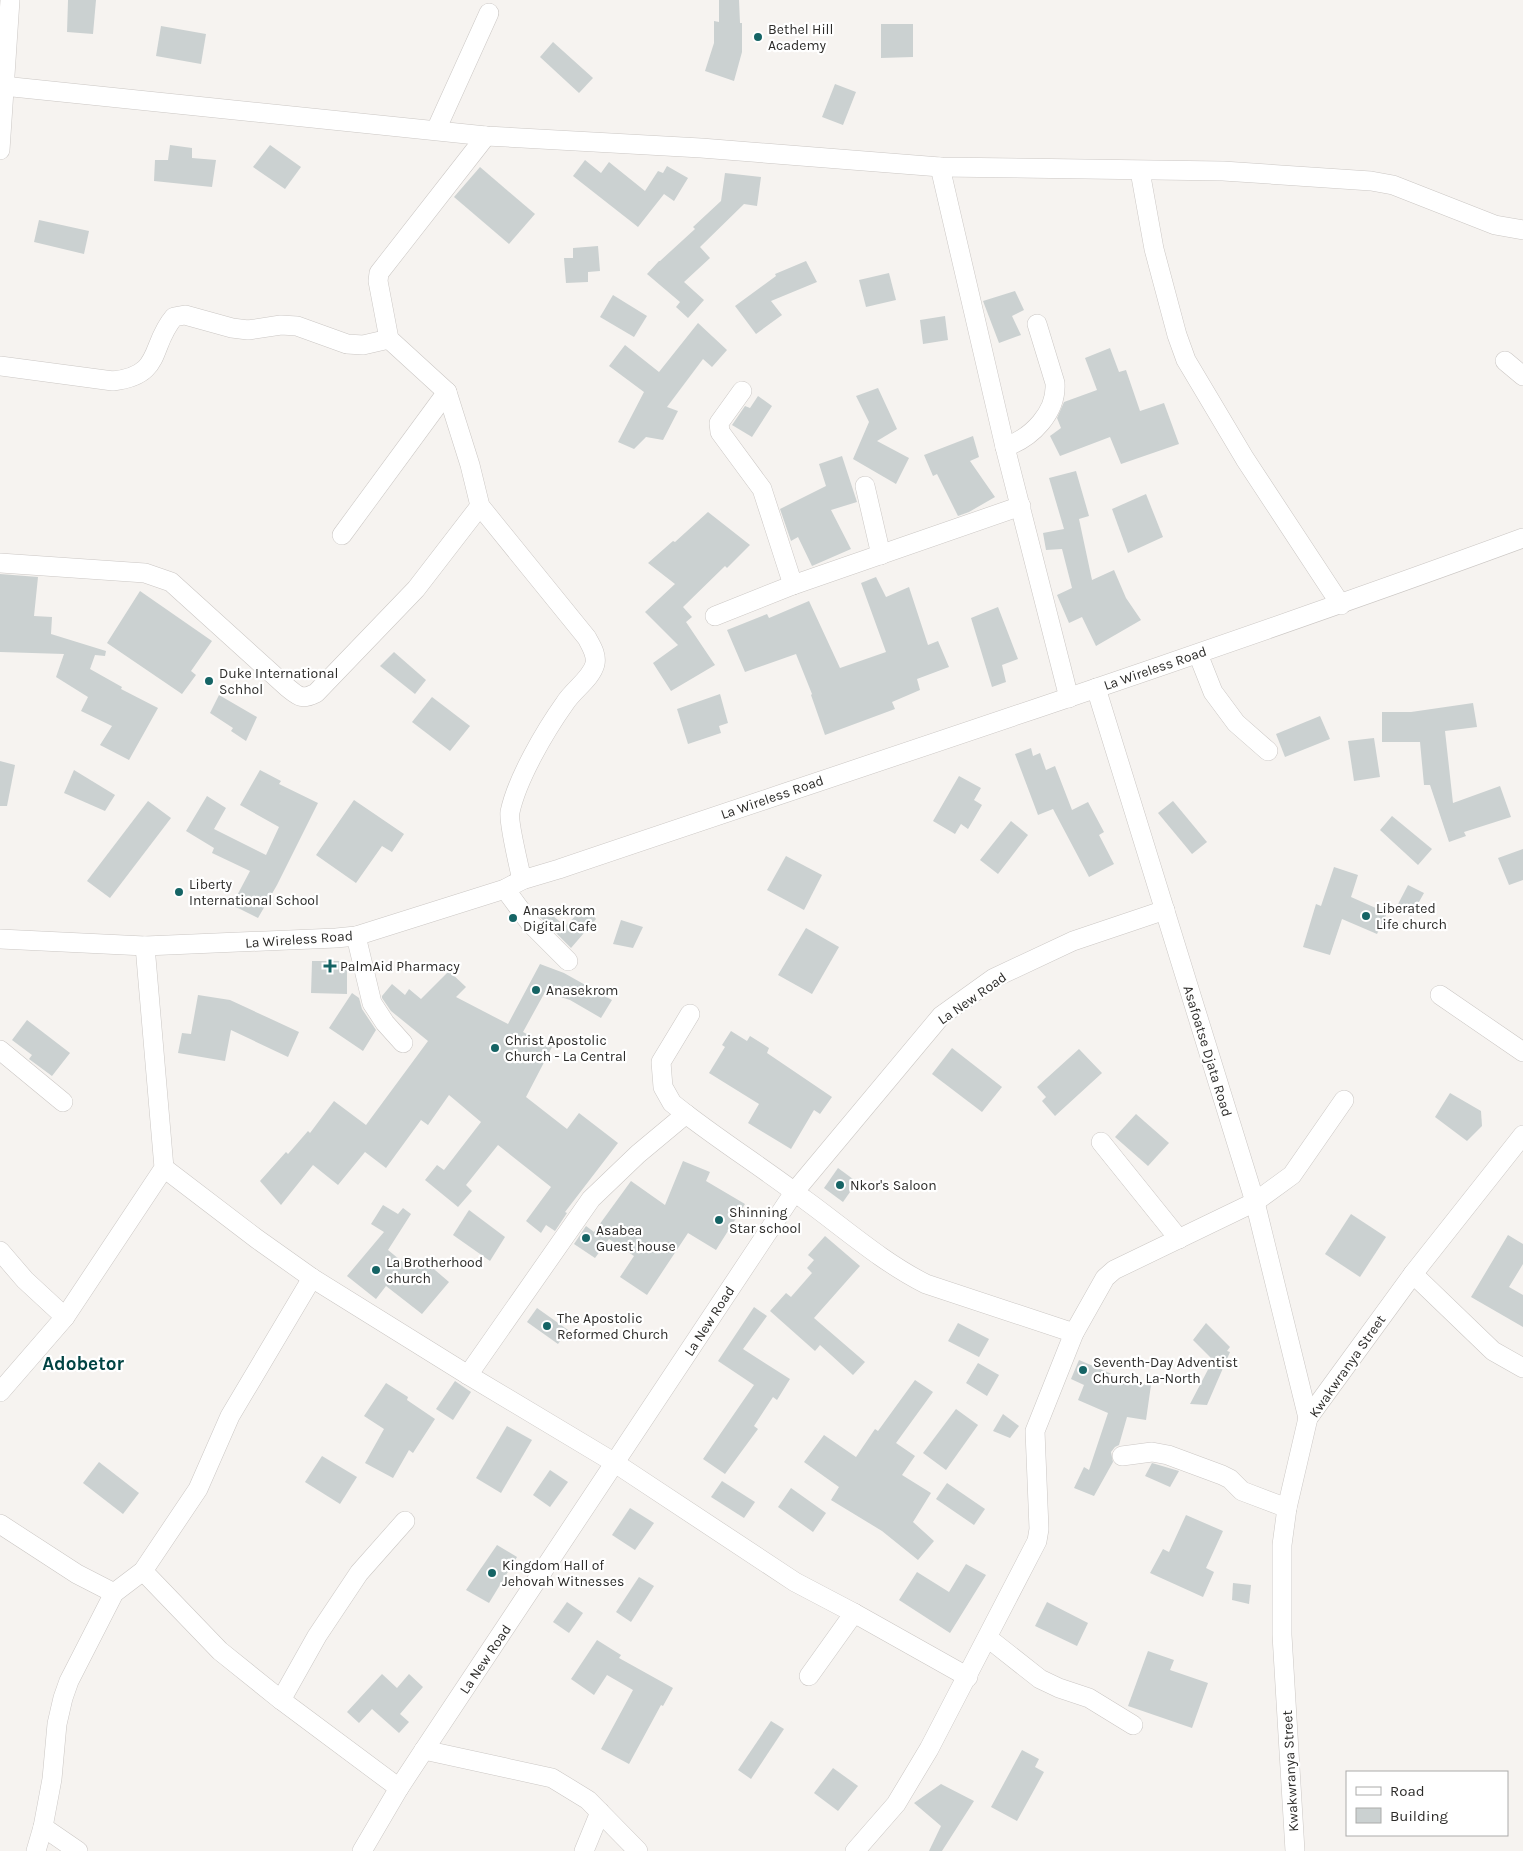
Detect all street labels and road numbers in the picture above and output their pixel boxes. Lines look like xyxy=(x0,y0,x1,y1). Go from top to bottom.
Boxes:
street label: La Wireless Road xyxy=(1101,643,1209,694)
street label: La Wireless Road xyxy=(718,772,826,823)
street label: La Wireless Road xyxy=(245,927,353,952)
street label: La New Road xyxy=(935,968,1010,1028)
street label: Asafoatse Djata Road xyxy=(1179,984,1236,1119)
street label: La New Road xyxy=(680,1283,738,1359)
street label: Kwakwranya Street xyxy=(1306,1312,1389,1421)
street label: La New Road xyxy=(456,1621,515,1697)
street label: Kwakwranya Street xyxy=(1279,1710,1302,1832)

